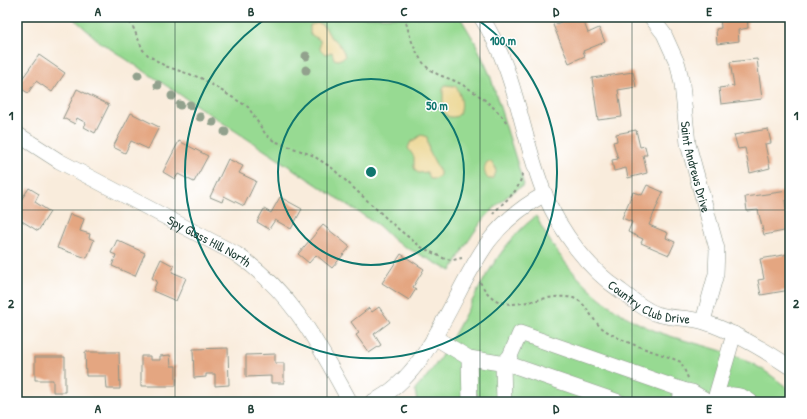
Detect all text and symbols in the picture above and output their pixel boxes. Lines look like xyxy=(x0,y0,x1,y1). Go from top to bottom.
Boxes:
text: A xyxy=(95,2,102,20)
text: B xyxy=(248,2,255,20)
text: C xyxy=(400,2,408,20)
text: D xyxy=(553,2,560,20)
text: E xyxy=(706,2,712,20)
text: 100 m xyxy=(490,32,516,49)
text: 50 m xyxy=(426,97,448,114)
text: 1 xyxy=(9,106,14,124)
text: 1 xyxy=(794,106,799,124)
street label: Saint Andrews Drive xyxy=(677,120,715,214)
centre of rings xyxy=(364,165,378,179)
street label: Spy Glass Hill North xyxy=(164,211,255,271)
street label: Country Club Drive xyxy=(604,276,691,328)
text: 2 xyxy=(8,294,15,312)
text: 2 xyxy=(793,294,800,312)
text: A xyxy=(95,399,102,417)
text: B xyxy=(248,399,255,417)
text: C xyxy=(400,399,408,417)
text: D xyxy=(553,399,560,417)
text: E xyxy=(706,399,712,417)

